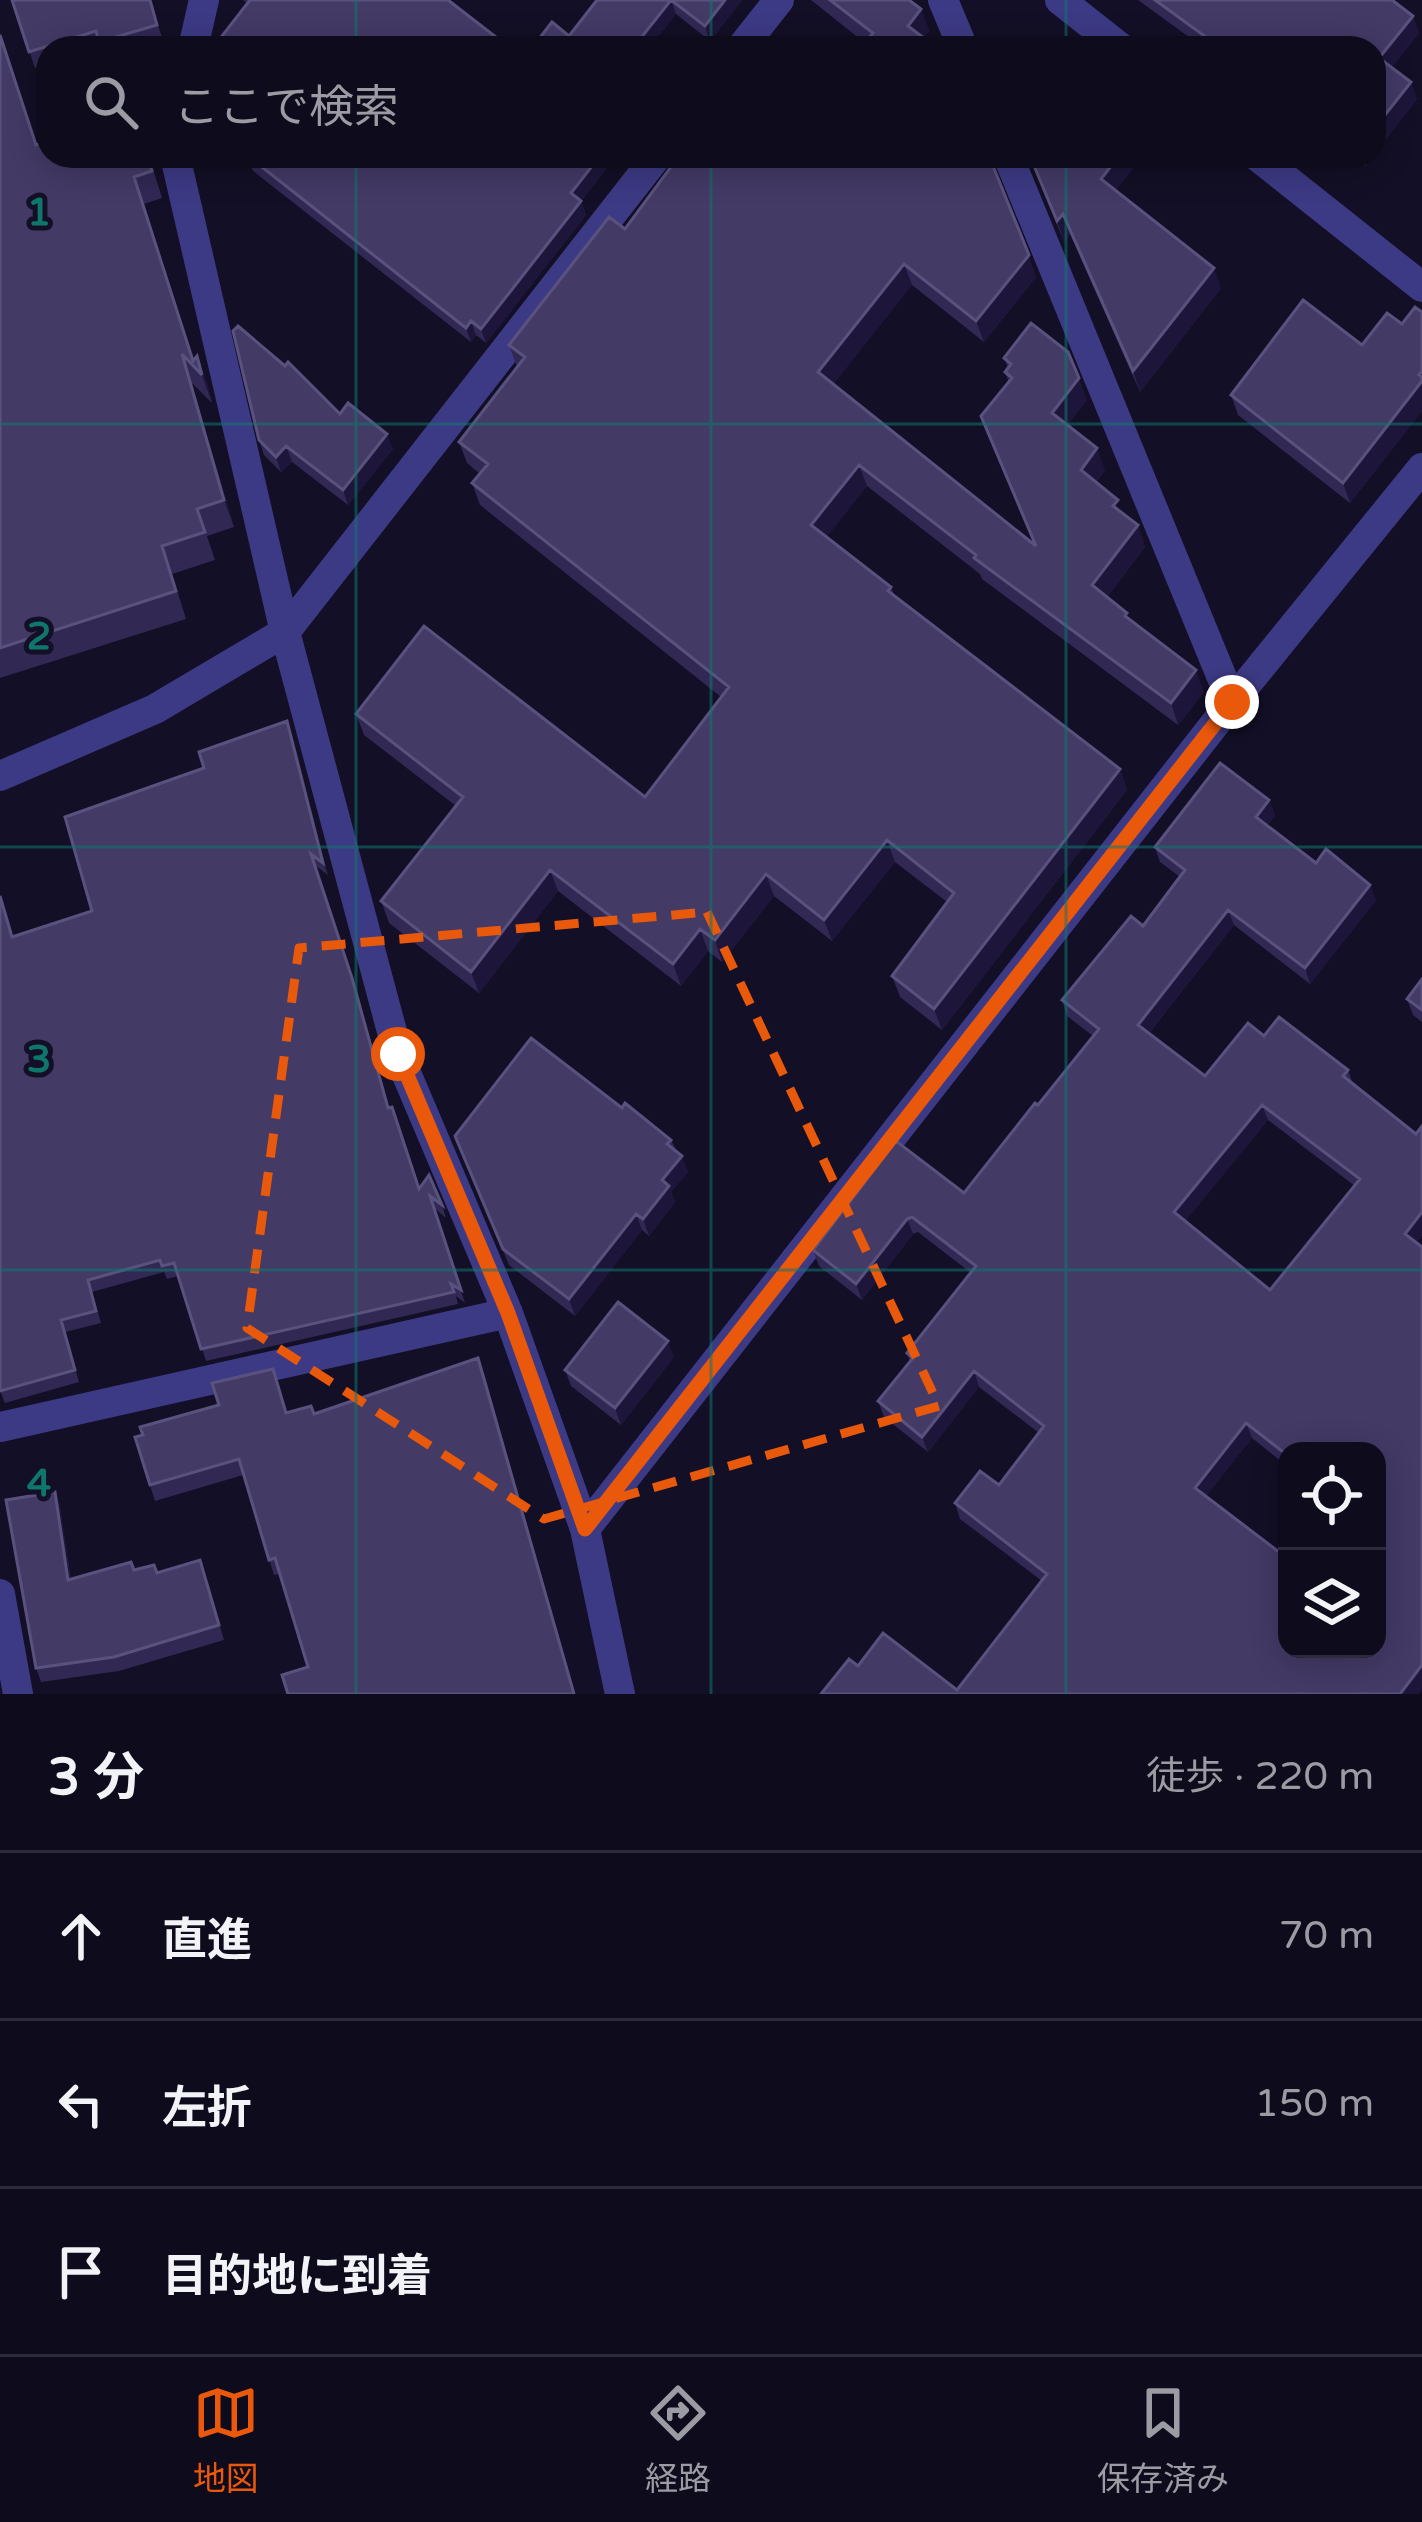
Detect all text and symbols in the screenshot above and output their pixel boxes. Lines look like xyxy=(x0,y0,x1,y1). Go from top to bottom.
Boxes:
search box xyxy=(36,36,1386,168)
icon: search xyxy=(78,69,144,135)
text: ここで検索 xyxy=(174,81,399,135)
text: 1 xyxy=(27,189,51,236)
text: 2 xyxy=(27,613,51,660)
route end xyxy=(1205,675,1259,729)
route start xyxy=(371,1027,425,1081)
text: 3 xyxy=(27,1036,51,1083)
map controls xyxy=(1278,1442,1386,1658)
button: locate xyxy=(1278,1442,1386,1550)
text: 4 xyxy=(27,1460,51,1507)
button: layers xyxy=(1278,1550,1386,1658)
text: 3 分 xyxy=(48,1747,144,1809)
text: 徒歩 · 220 m xyxy=(1146,1753,1374,1800)
icon: ahead xyxy=(48,1903,114,1969)
text: 70 m xyxy=(1279,1912,1374,1959)
text: 直進 xyxy=(162,1914,252,1968)
icon: left xyxy=(48,2071,114,2137)
text: 150 m xyxy=(1255,2080,1374,2127)
text: 左折 xyxy=(162,2082,252,2136)
icon: arrive xyxy=(48,2239,114,2305)
text: 目的地に到着 xyxy=(162,2250,432,2304)
tab: 地図 xyxy=(193,2380,259,2500)
tab: 経路 xyxy=(645,2380,711,2500)
tab: 保存済み xyxy=(1097,2380,1229,2500)

